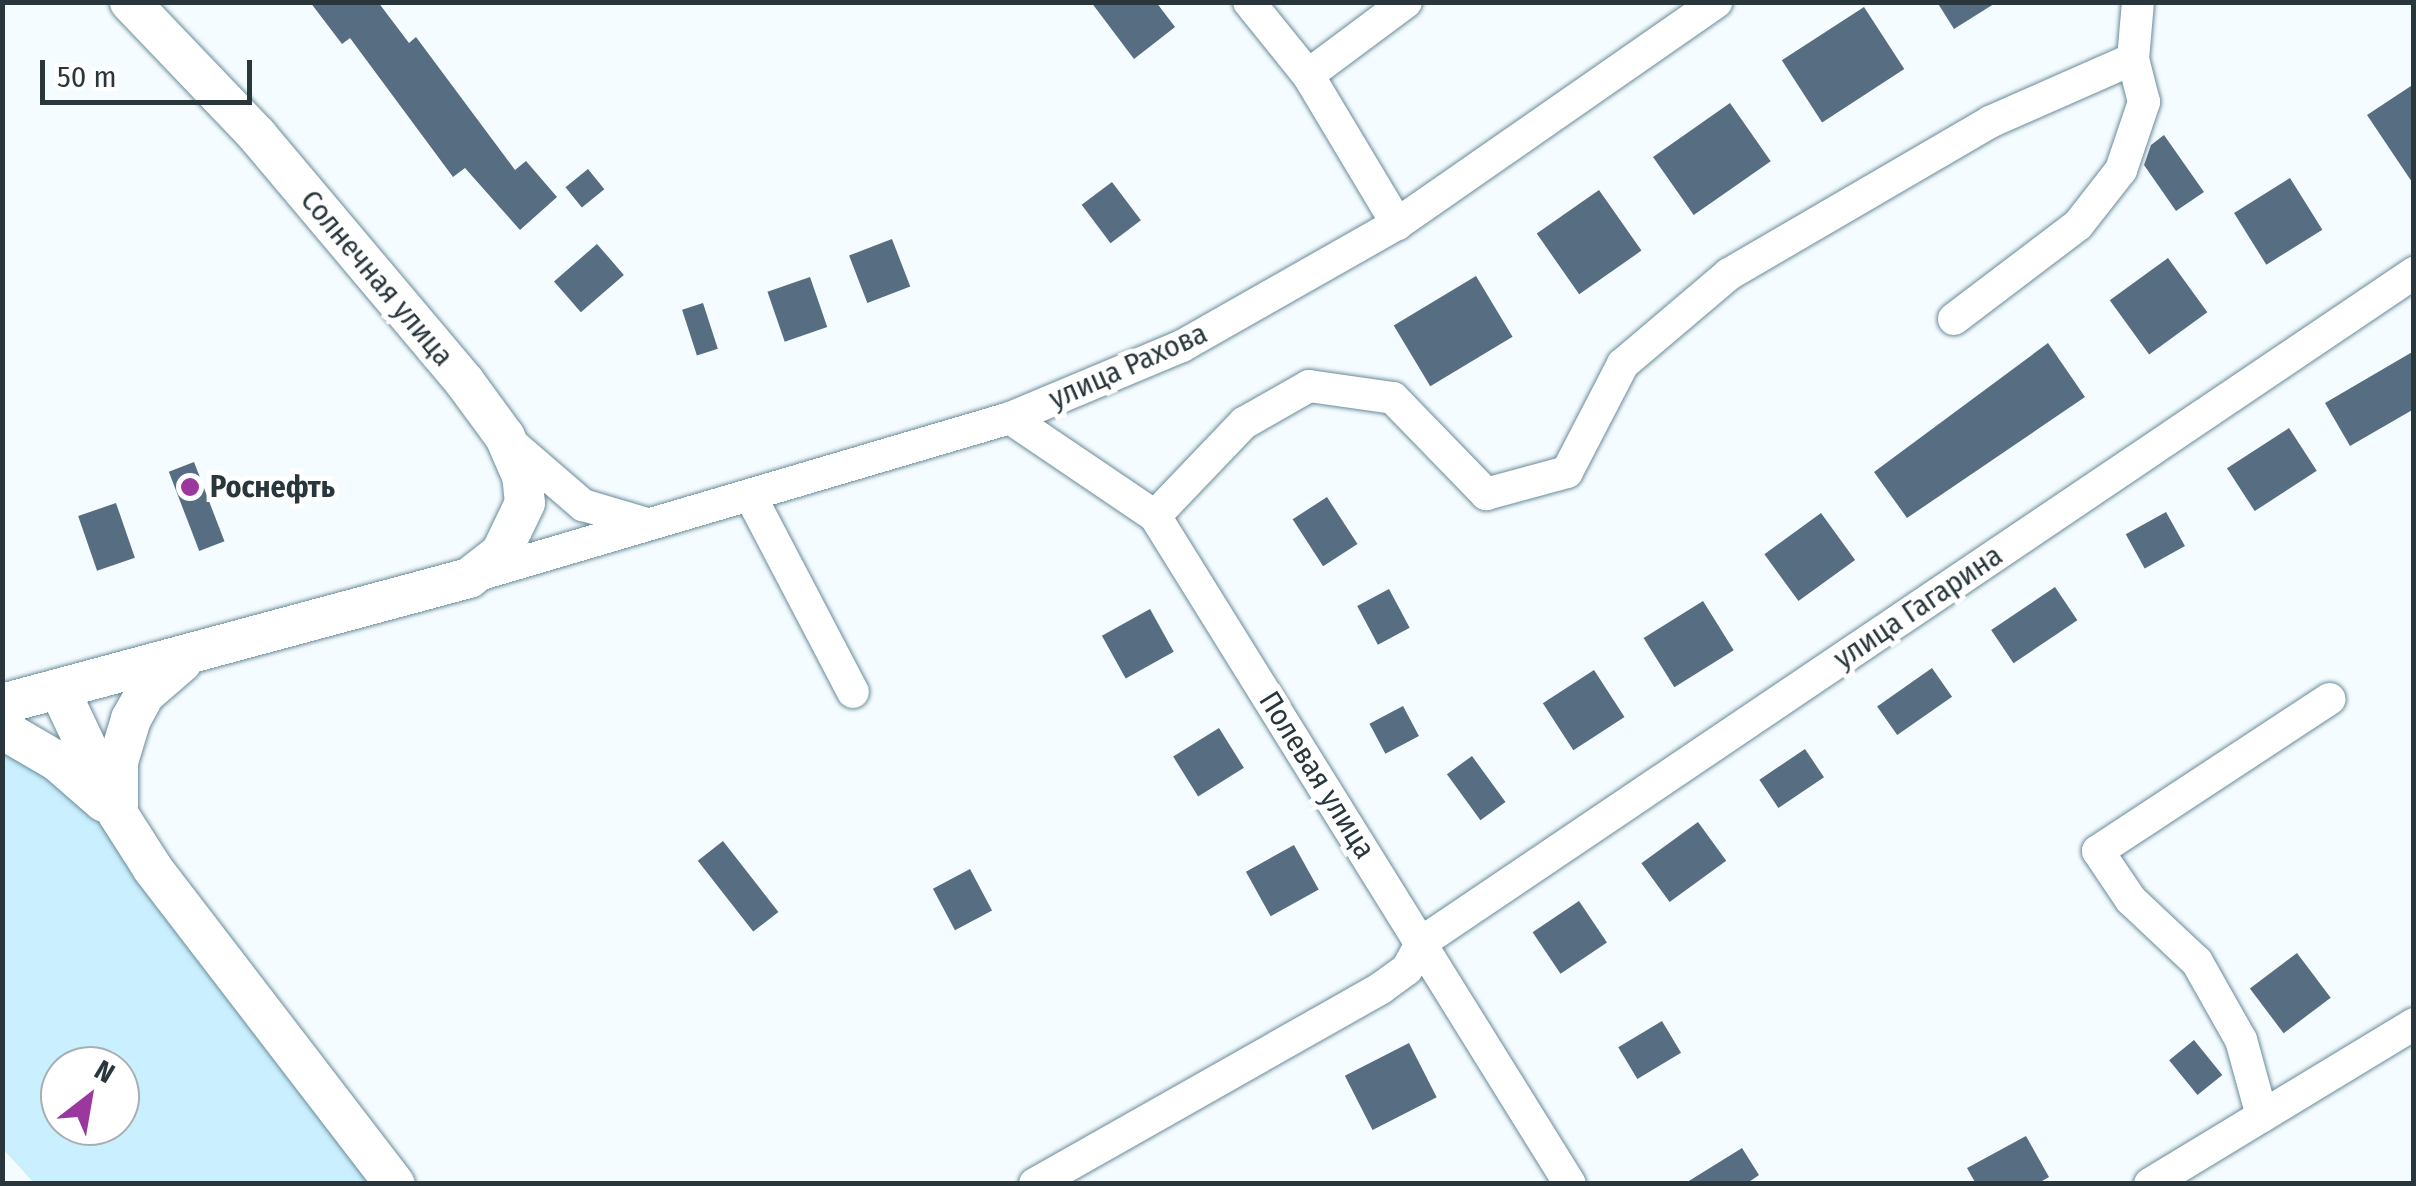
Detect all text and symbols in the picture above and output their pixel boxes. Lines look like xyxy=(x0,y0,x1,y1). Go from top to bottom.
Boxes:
scale bar xyxy=(45,40,258,102)
text: 50 m xyxy=(57,59,117,95)
street label: Солнечная улица xyxy=(293,183,461,373)
street label: улица Рахова xyxy=(1043,315,1213,417)
place label: Роснефть xyxy=(210,469,335,505)
marker: Роснефть xyxy=(179,476,201,498)
street label: улица Гагарина xyxy=(1827,537,2009,677)
street label: Полевая улица xyxy=(1251,685,1383,865)
north arrow xyxy=(40,1046,140,1146)
text: N xyxy=(89,1053,120,1090)

